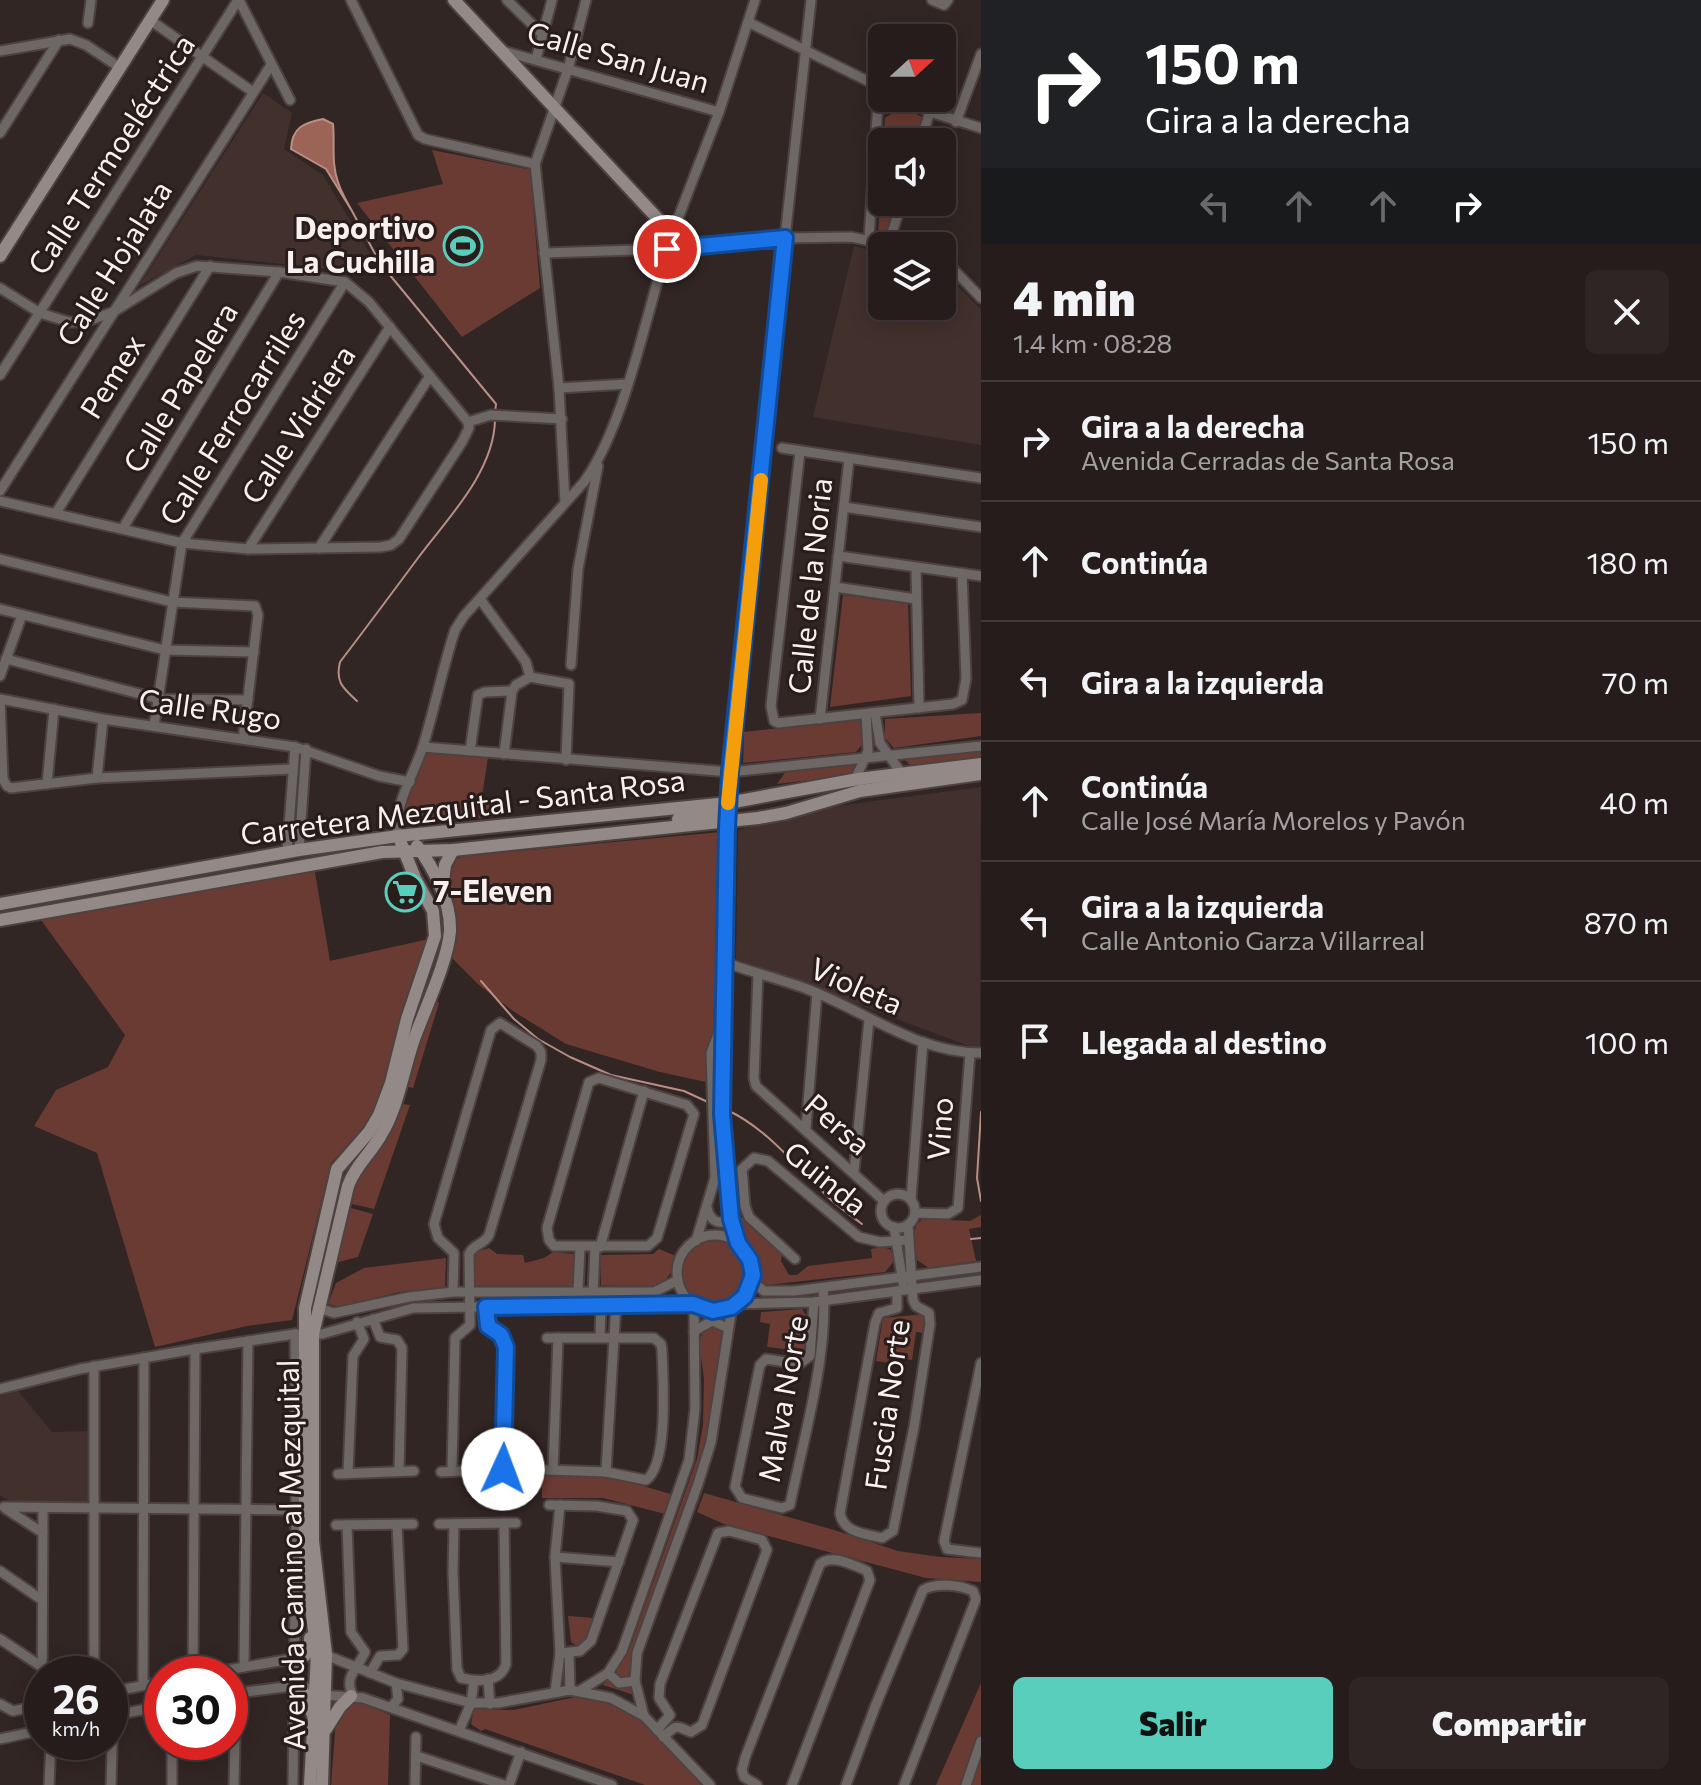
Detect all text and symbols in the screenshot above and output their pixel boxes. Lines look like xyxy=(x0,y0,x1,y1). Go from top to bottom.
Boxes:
street label: Calle San Juan xyxy=(523,12,714,99)
north arrow xyxy=(868,24,956,112)
map controls xyxy=(868,24,956,320)
street label: Calle Termoeléctrica xyxy=(19,27,201,280)
text: 150 m xyxy=(1145,27,1300,96)
icon: right xyxy=(1013,32,1117,136)
text: Gira a la derecha xyxy=(1145,96,1411,140)
button: sound xyxy=(868,128,956,216)
street label: Calle Hojalata xyxy=(47,173,178,352)
icon: left xyxy=(1193,184,1237,228)
icon: ahead xyxy=(1277,184,1321,228)
icon: ahead xyxy=(1361,184,1405,228)
icon: right xyxy=(1445,184,1489,228)
place label: Deportivo La Cuchilla xyxy=(286,208,435,279)
pin xyxy=(633,215,701,283)
sports icon: Deportivo La Cuchilla xyxy=(442,225,484,267)
icon: arrive xyxy=(645,227,689,271)
button: layers xyxy=(868,232,956,320)
text: 4 min xyxy=(1013,267,1136,326)
button: close xyxy=(1585,270,1669,354)
street label: Calle Papelera xyxy=(114,295,244,479)
street label: Calle Ferrocarriles xyxy=(150,303,312,531)
street label: Pemex xyxy=(71,327,151,425)
text: 1.4 km · 08:28 xyxy=(1013,327,1172,358)
street label: Calle Vidriera xyxy=(232,337,362,510)
text: Gira a la derecha xyxy=(1081,407,1305,444)
icon: right xyxy=(1013,419,1057,463)
text: 150 m xyxy=(1587,423,1669,460)
text: Avenida Cerradas de Santa Rosa xyxy=(1081,444,1455,475)
street label: Calle de la Noria xyxy=(779,476,838,696)
icon: ahead xyxy=(1013,539,1057,583)
text: Continúa xyxy=(1081,543,1208,580)
text: 180 m xyxy=(1586,543,1669,580)
icon: left xyxy=(1013,659,1057,703)
text: Gira a la izquierda xyxy=(1081,663,1324,700)
text: 70 m xyxy=(1602,663,1669,700)
street label: Calle Rugo xyxy=(137,679,284,736)
street label: Carretera Mezquital - Santa Rosa xyxy=(238,760,687,851)
text: Continúa xyxy=(1081,767,1208,804)
icon: ahead xyxy=(1013,779,1057,823)
text: 40 m xyxy=(1600,783,1669,820)
text: Calle José María Morelos y Pavón xyxy=(1081,804,1466,835)
supermarket icon: 7-Eleven xyxy=(384,871,426,913)
place label: 7-Eleven xyxy=(433,871,552,908)
text: Gira a la izquierda xyxy=(1081,887,1324,924)
icon: left xyxy=(1013,899,1057,943)
text: 870 m xyxy=(1584,903,1669,940)
text: Calle Antonio Garza Villarreal xyxy=(1081,924,1425,955)
street label: Violeta xyxy=(805,948,909,1021)
icon: arrive xyxy=(1013,1019,1057,1063)
text: Llegada al destino xyxy=(1081,1023,1327,1060)
text: 100 m xyxy=(1585,1023,1669,1060)
street label: Persa xyxy=(798,1085,879,1162)
street label: Vino xyxy=(918,1096,959,1162)
street label: Guinda xyxy=(777,1132,876,1222)
street label: Malva Norte xyxy=(749,1312,814,1485)
street label: Fuscia Norte xyxy=(855,1317,916,1492)
street label: Avenida Camino al Mezquital xyxy=(268,1359,311,1751)
position arrow xyxy=(461,1427,545,1511)
speed limit sign: 30 xyxy=(144,1656,248,1760)
text: 26 xyxy=(52,1673,100,1722)
button: Salir xyxy=(1013,1677,1333,1769)
button: Compartir xyxy=(1349,1677,1669,1769)
text: km/h xyxy=(52,1716,100,1740)

